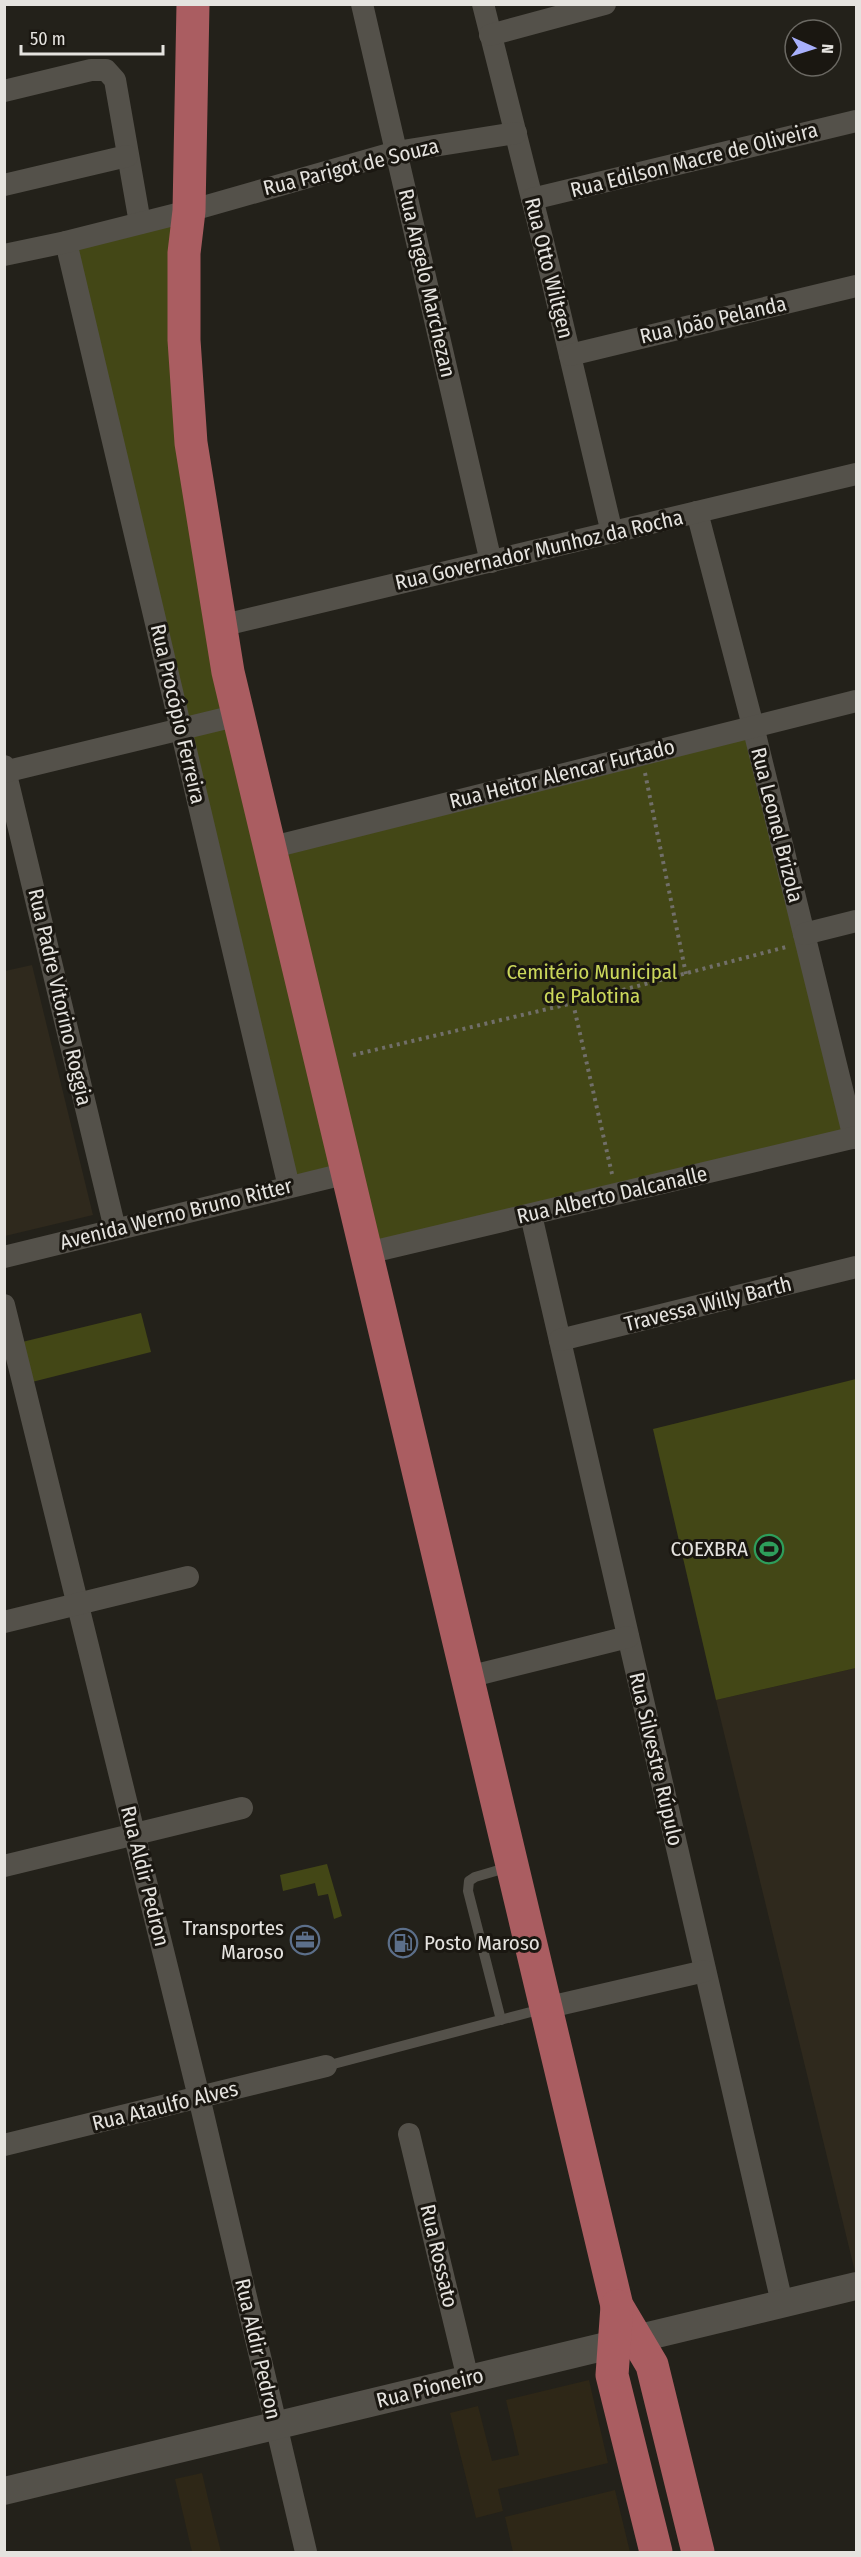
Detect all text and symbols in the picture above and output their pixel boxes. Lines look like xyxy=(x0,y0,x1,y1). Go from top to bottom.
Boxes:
scale bar xyxy=(21,18,164,56)
north arrow xyxy=(783,18,843,78)
text: 50 m xyxy=(30,28,66,50)
text: N xyxy=(818,43,837,54)
street label: Rua Edilson Macre de Oliveira xyxy=(568,117,820,203)
street label: Rua Parigot de Souza xyxy=(260,133,442,201)
street label: Rua Angelo Marchezan xyxy=(393,186,461,380)
street label: Rua Otto Wiltgen xyxy=(519,195,579,341)
street label: Rua João Pelanda xyxy=(637,291,789,349)
street label: Rua Governador Munhoz da Rocha xyxy=(392,504,686,596)
street label: Rua Procópio Ferreira xyxy=(145,622,211,806)
street label: Rua Heitor Alencar Furtado xyxy=(447,733,677,815)
street label: Rua Leonel Brizola xyxy=(745,745,809,905)
street label: Rua Padre Vitorino Roggia xyxy=(22,886,98,1108)
park label: Cemitério Municipal de Palotina xyxy=(507,959,678,1009)
street label: Rua Alberto Dalcanalle xyxy=(514,1160,710,1230)
street label: Avenida Werno Bruno Ritter xyxy=(57,1172,295,1255)
street label: Travessa Willy Barth xyxy=(622,1271,794,1337)
sports icon: COEXBRA xyxy=(753,1533,785,1565)
place label: COEXBRA xyxy=(670,1536,748,1562)
street label: Rua Silvestre Rúpulo xyxy=(623,1670,689,1848)
street label: Rua Aldir Pedron xyxy=(115,1803,175,1949)
place label: Transportes Maroso xyxy=(182,1915,284,1965)
office icon: Transportes Maroso xyxy=(289,1924,321,1956)
fuel station icon: Posto Maroso xyxy=(387,1927,419,1959)
place label: Posto Maroso xyxy=(424,1930,540,1956)
street label: Rua Ataulfo Alves xyxy=(89,2075,241,2137)
street label: Rua Rossato xyxy=(414,2202,464,2310)
street label: Rua Aldir Pedron xyxy=(229,2276,287,2422)
street label: Rua Pioneiro xyxy=(374,2362,486,2414)

